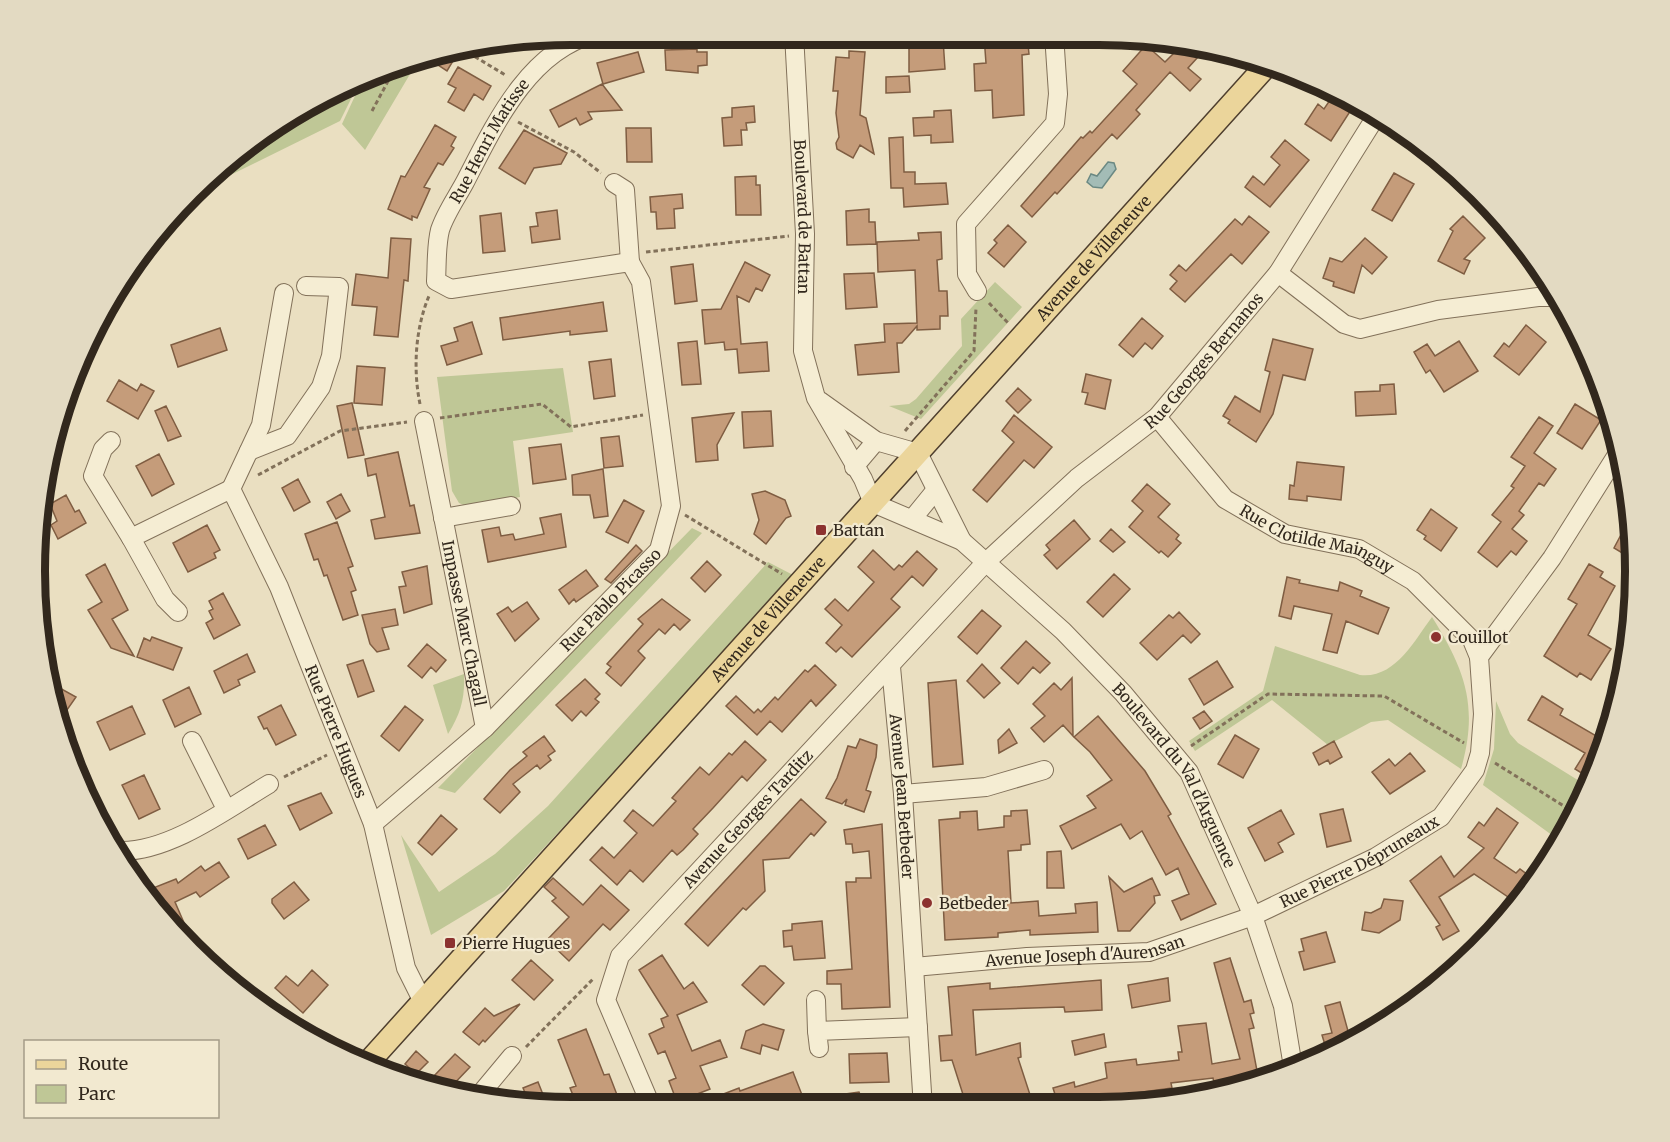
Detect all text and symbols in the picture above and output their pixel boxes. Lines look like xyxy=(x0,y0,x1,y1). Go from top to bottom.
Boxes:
street label: Rue Henri Matisse xyxy=(445,74,533,207)
street label: Boulevard de Battan xyxy=(790,139,815,295)
street label: Avenue de Villeneuve xyxy=(1031,191,1155,325)
street label: Rue Georges Bernanos xyxy=(1140,288,1268,433)
street label: Rue Clotilde Mainguy xyxy=(1236,500,1398,578)
place label: Battan xyxy=(833,520,885,540)
marker: Battan xyxy=(814,523,828,537)
street label: Impasse Marc Chagall xyxy=(438,538,490,708)
street label: Rue Pablo Picasso xyxy=(556,544,665,655)
street label: Avenue de Villeneuve xyxy=(706,552,830,686)
place label: Couillot xyxy=(1448,627,1509,647)
marker: Couillot xyxy=(1429,630,1443,644)
street label: Rue Pierre Hugues xyxy=(301,662,372,801)
street label: Boulevard du Val d'Arguence xyxy=(1108,678,1240,871)
street label: Avenue Jean Betbeder xyxy=(885,712,918,880)
street label: Avenue Georges Tarditz xyxy=(678,745,817,893)
street label: Rue Pierre Dépruneaux xyxy=(1276,811,1443,912)
place label: Betbeder xyxy=(939,893,1008,913)
marker: Betbeder xyxy=(920,896,934,910)
street label: Avenue Joseph d'Aurensan xyxy=(983,930,1188,971)
place label: Pierre Hugues xyxy=(462,933,570,953)
marker: Pierre Hugues xyxy=(443,936,457,950)
legend xyxy=(24,1040,219,1118)
text: Route xyxy=(78,1052,128,1075)
text: Parc xyxy=(78,1082,116,1105)

